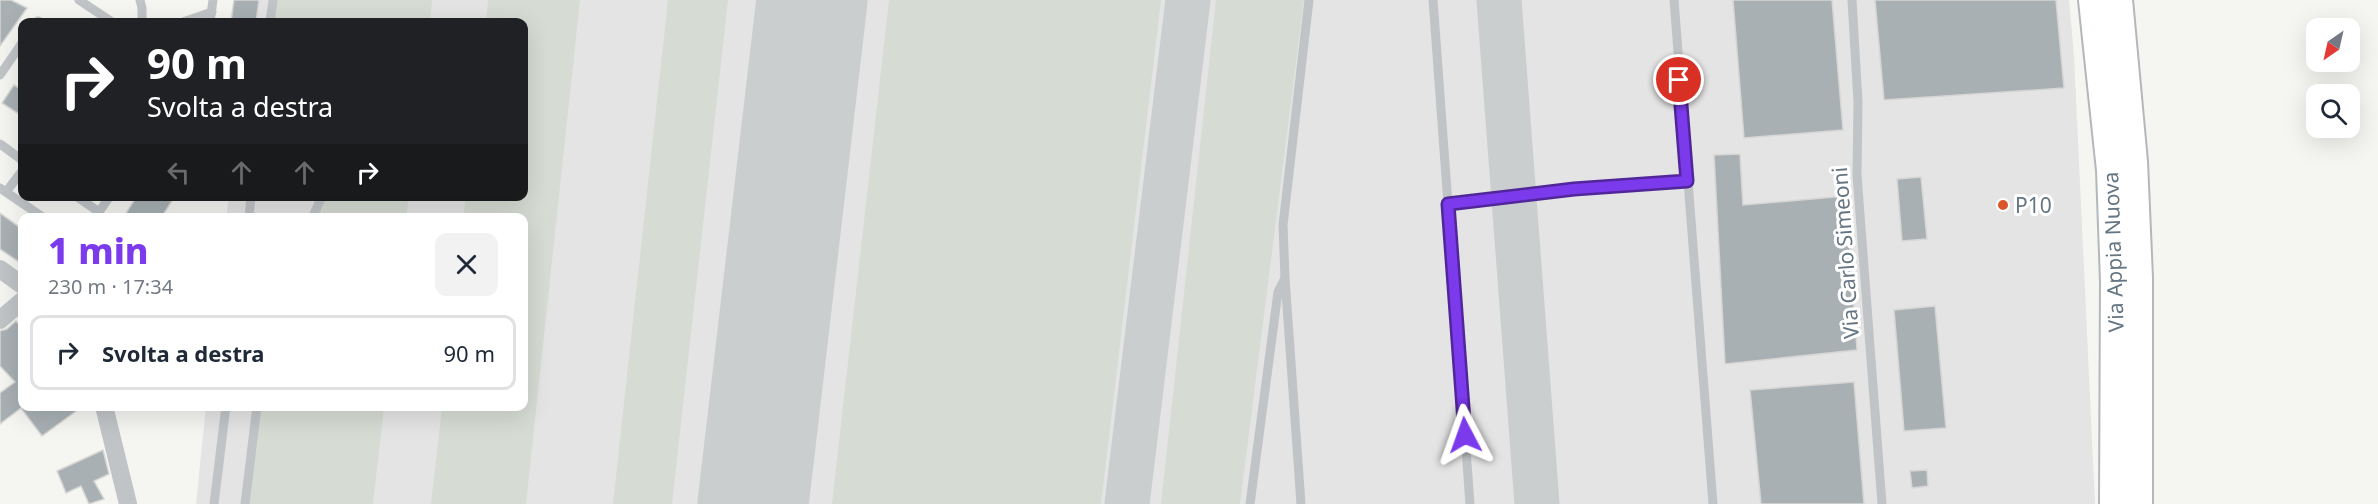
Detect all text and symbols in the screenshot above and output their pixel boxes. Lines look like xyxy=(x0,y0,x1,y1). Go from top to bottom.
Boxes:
north arrow xyxy=(2306,18,2360,72)
map controls xyxy=(2306,18,2360,138)
text: 90 m xyxy=(147,34,247,91)
icon: right xyxy=(48,42,126,120)
pin xyxy=(1653,54,1704,105)
icon: arrive xyxy=(1662,63,1695,96)
button: search xyxy=(2306,84,2360,138)
text: Svolta a destra xyxy=(147,88,333,125)
icon: left xyxy=(162,156,195,189)
icon: ahead xyxy=(225,156,258,189)
icon: ahead xyxy=(288,156,321,189)
icon: right xyxy=(351,156,384,189)
street label: Via Carlo Simeoni xyxy=(1825,166,1865,340)
street label: Via Appia Nuova xyxy=(2096,171,2130,333)
place label: P10 xyxy=(2015,191,2052,219)
marker: P10 xyxy=(1996,198,2010,212)
text: 1 min xyxy=(48,226,149,275)
button: close xyxy=(435,233,498,296)
text: 230 m · 17:34 xyxy=(48,273,173,300)
icon: right xyxy=(51,336,84,369)
text: Svolta a destra xyxy=(102,338,265,368)
text: 90 m xyxy=(444,338,495,368)
position arrow xyxy=(1433,403,1497,467)

